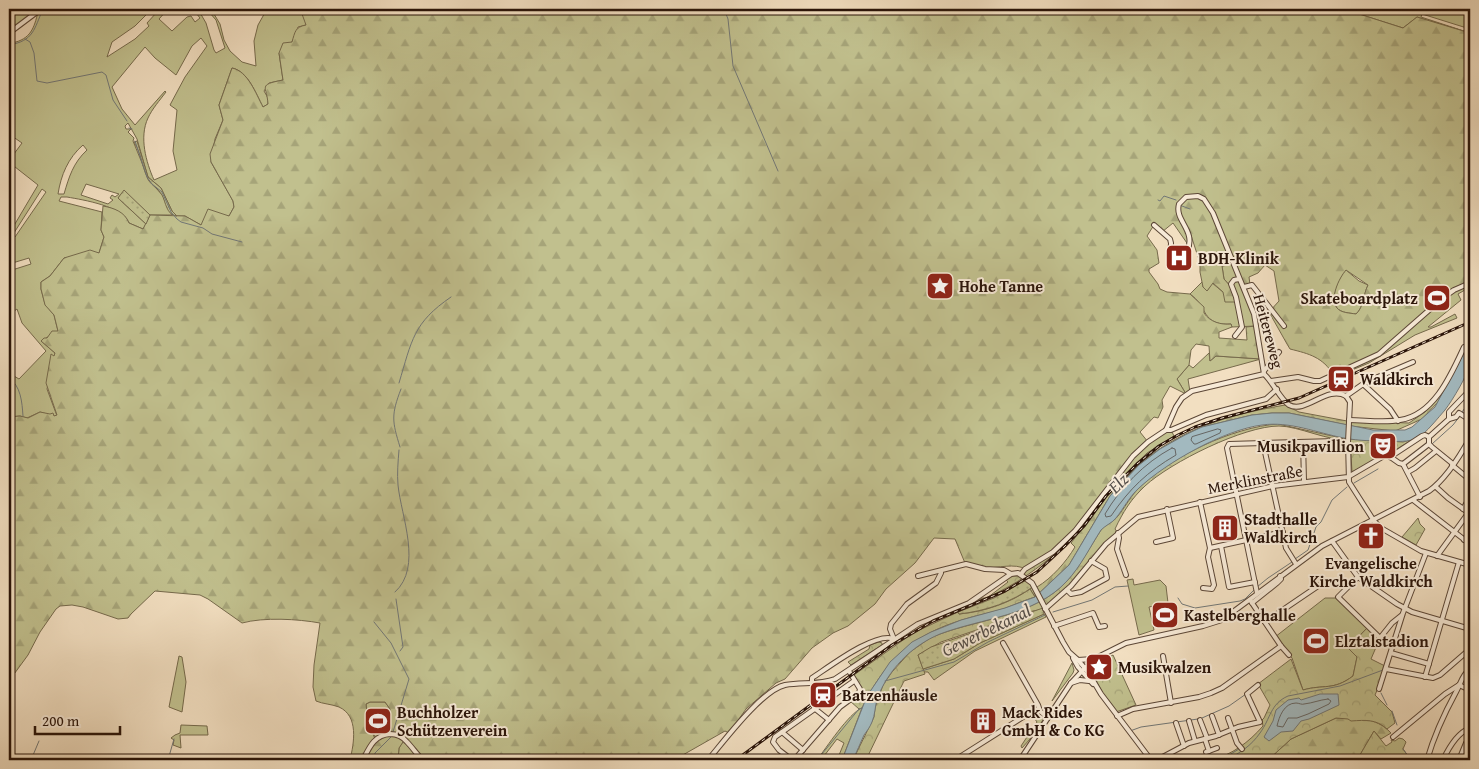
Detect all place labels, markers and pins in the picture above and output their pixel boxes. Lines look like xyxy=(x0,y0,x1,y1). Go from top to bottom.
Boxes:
hospital icon: BDH-Klinik xyxy=(1164,243,1194,273)
place label: BDH-Klinik xyxy=(1198,246,1280,270)
place icon: Hohe Tanne xyxy=(925,271,955,301)
place label: Hohe Tanne xyxy=(959,274,1043,298)
sports icon: Skateboardplatz xyxy=(1422,283,1452,313)
place label: Skateboardplatz xyxy=(1301,286,1418,310)
station icon: Waldkirch xyxy=(1326,364,1356,394)
place label: Waldkirch xyxy=(1360,367,1434,391)
theatre icon: Musikpavillion xyxy=(1368,431,1398,461)
place label: Musikpavillion xyxy=(1257,434,1365,458)
place label: Stadthalle Waldkirch xyxy=(1244,507,1318,549)
building icon: Stadthalle Waldkirch xyxy=(1210,513,1240,543)
church icon: Evangelische Kirche Waldkirch xyxy=(1356,521,1386,551)
place label: Evangelische Kirche Waldkirch xyxy=(1309,551,1433,593)
sports icon: Kastelberghalle xyxy=(1150,600,1180,630)
place label: Kastelberghalle xyxy=(1184,603,1296,627)
sports icon: Elztalstadion xyxy=(1301,626,1331,656)
place label: Elztalstadion xyxy=(1335,629,1429,653)
place icon: Musikwalzen xyxy=(1084,652,1114,682)
place label: Musikwalzen xyxy=(1118,655,1212,679)
station icon: Batzenhäusle xyxy=(808,680,838,710)
place label: Batzenhäusle xyxy=(842,683,938,707)
place label: Buchholzer Schützenverein xyxy=(397,700,508,742)
place label: Mack Rides GmbH & Co KG xyxy=(1002,700,1105,742)
sports icon: Buchholzer Schützenverein xyxy=(363,706,393,736)
building icon: Mack Rides GmbH & Co KG xyxy=(968,706,998,736)

